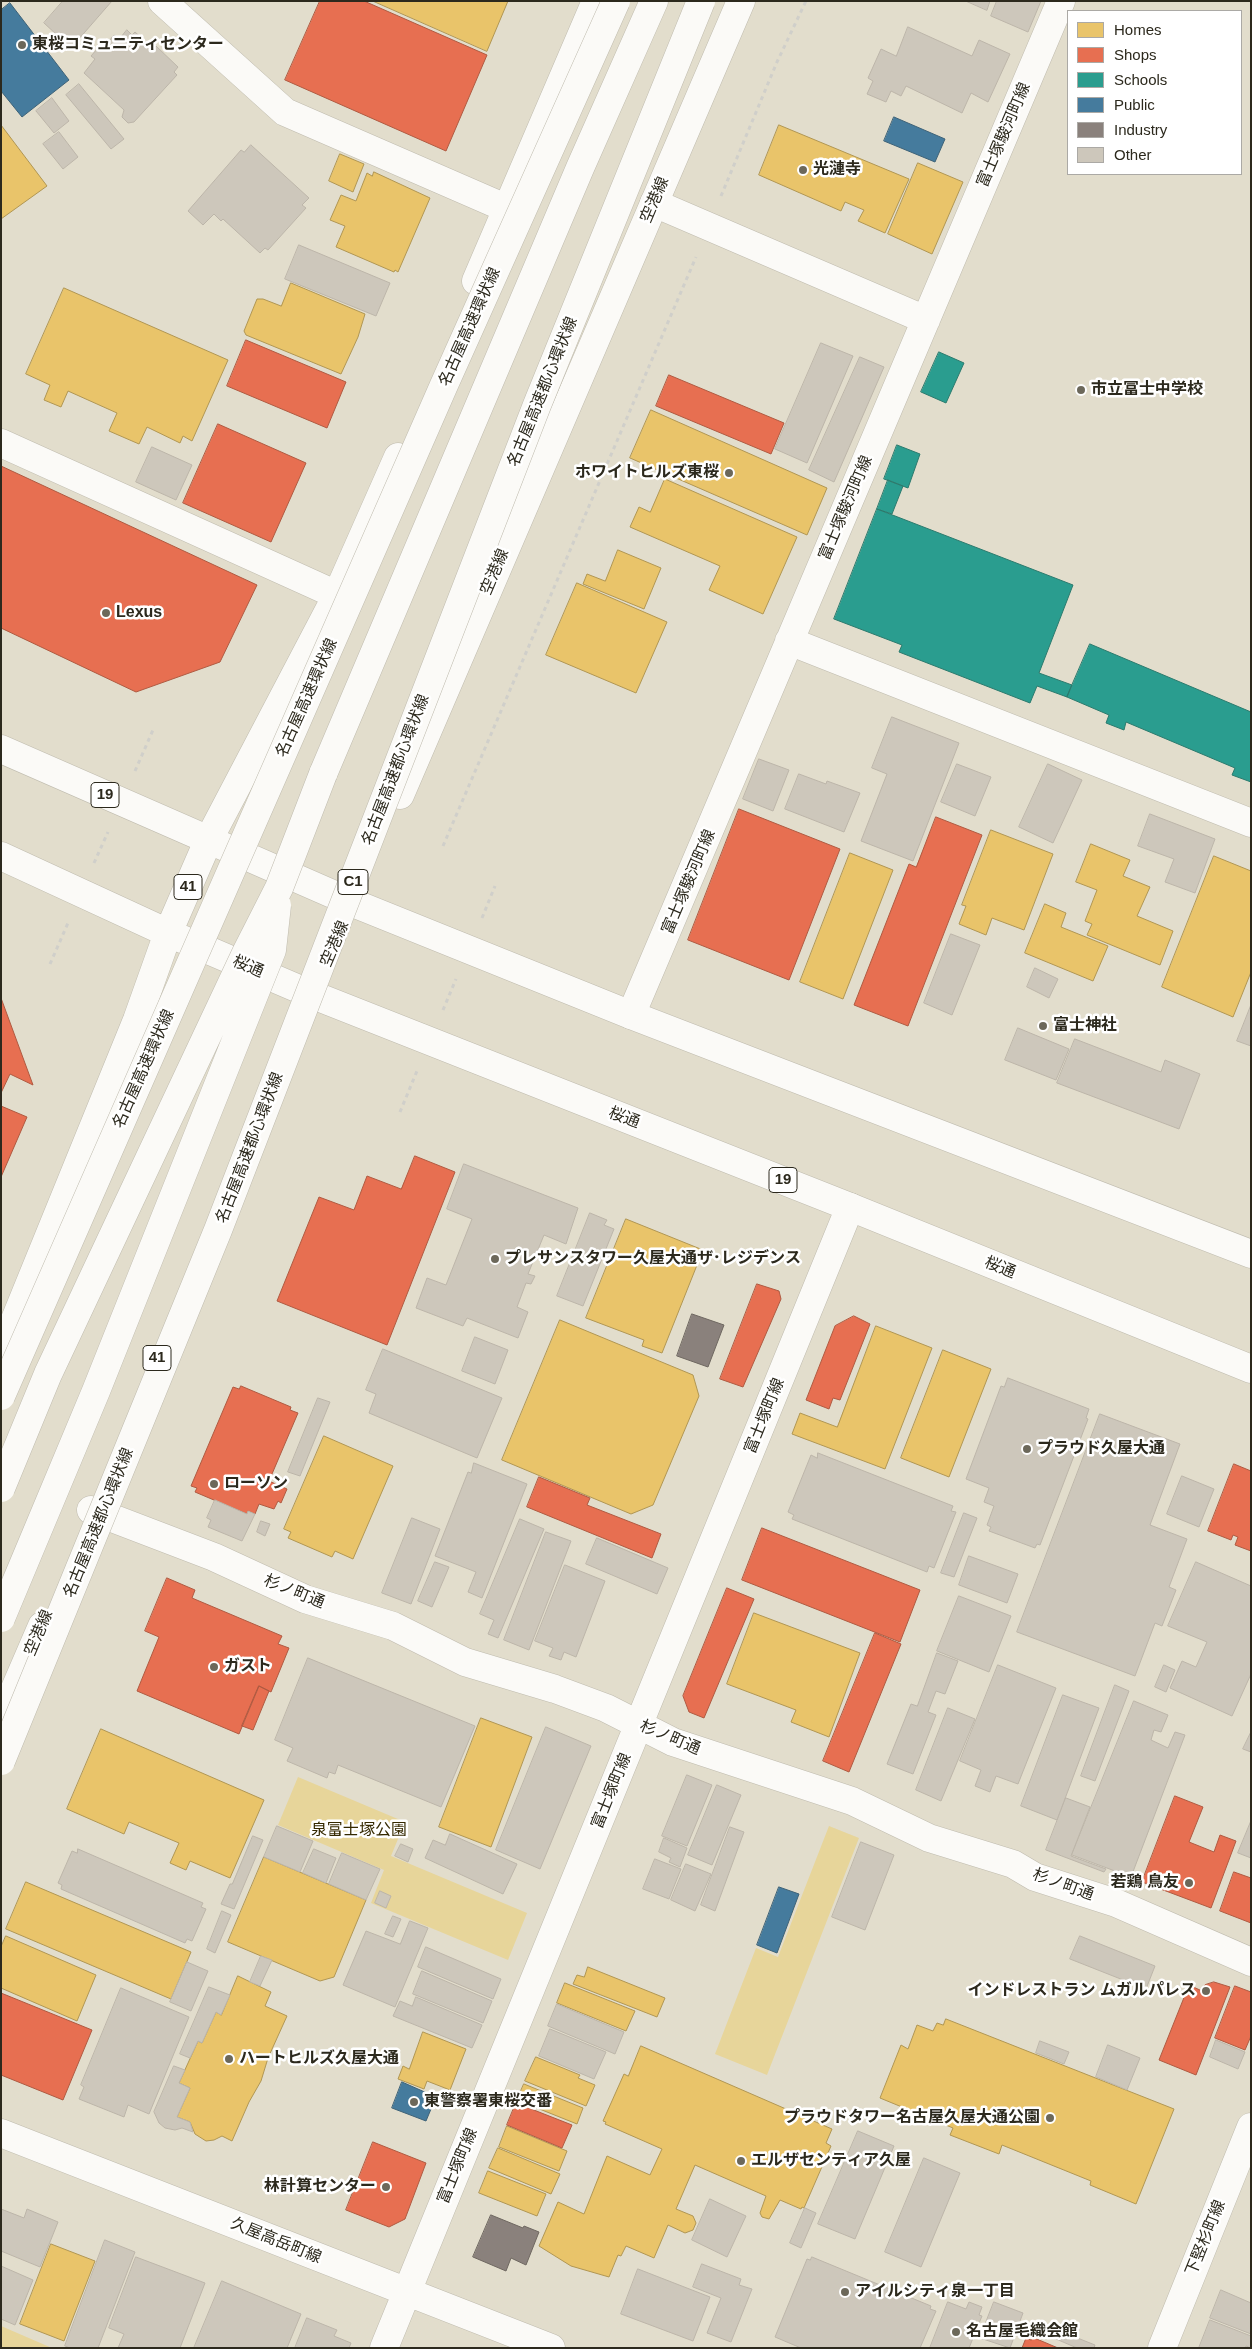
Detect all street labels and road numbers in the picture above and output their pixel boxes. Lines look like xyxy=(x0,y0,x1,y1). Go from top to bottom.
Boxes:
street label: 富士塚駿河町線 xyxy=(973,80,1035,190)
street label: 空港線 xyxy=(637,174,673,226)
street label: 名古屋高速環状線 xyxy=(435,265,505,389)
street label: 名古屋高速都心環状線 xyxy=(504,314,582,470)
street label: 富士塚駿河町線 xyxy=(815,453,877,563)
street label: 空港線 xyxy=(477,546,513,598)
street label: 名古屋高速環状線 xyxy=(272,636,342,760)
street label: 名古屋高速都心環状線 xyxy=(358,692,434,848)
road number: 19 xyxy=(91,782,119,808)
street label: 富士塚駿河町線 xyxy=(658,827,720,937)
road number: C1 xyxy=(338,870,368,894)
road number: 41 xyxy=(174,874,202,900)
street label: 空港線 xyxy=(317,918,353,970)
street label: 桜通 xyxy=(230,952,266,982)
street label: 名古屋高速環状線 xyxy=(109,1007,179,1131)
street label: 名古屋高速都心環状線 xyxy=(212,1070,288,1226)
street label: 桜通 xyxy=(606,1103,642,1133)
road number: 19 xyxy=(769,1168,797,1192)
street label: 桜通 xyxy=(982,1253,1018,1283)
road number: 41 xyxy=(143,1346,171,1370)
street label: 富士塚町線 xyxy=(741,1375,789,1457)
street label: 名古屋高速都心環状線 xyxy=(60,1445,138,1601)
street label: 杉ノ町通 xyxy=(261,1571,327,1613)
street label: 空港線 xyxy=(21,1607,57,1659)
street label: 杉ノ町通 xyxy=(637,1717,703,1759)
street label: 富士塚町線 xyxy=(588,1750,636,1832)
street label: 杉ノ町通 xyxy=(1030,1865,1096,1905)
street label: 富士塚町線 xyxy=(434,2125,482,2207)
street label: 下竪杉町線 xyxy=(1182,2197,1230,2279)
street label: 久屋高岳町線 xyxy=(228,2214,324,2268)

